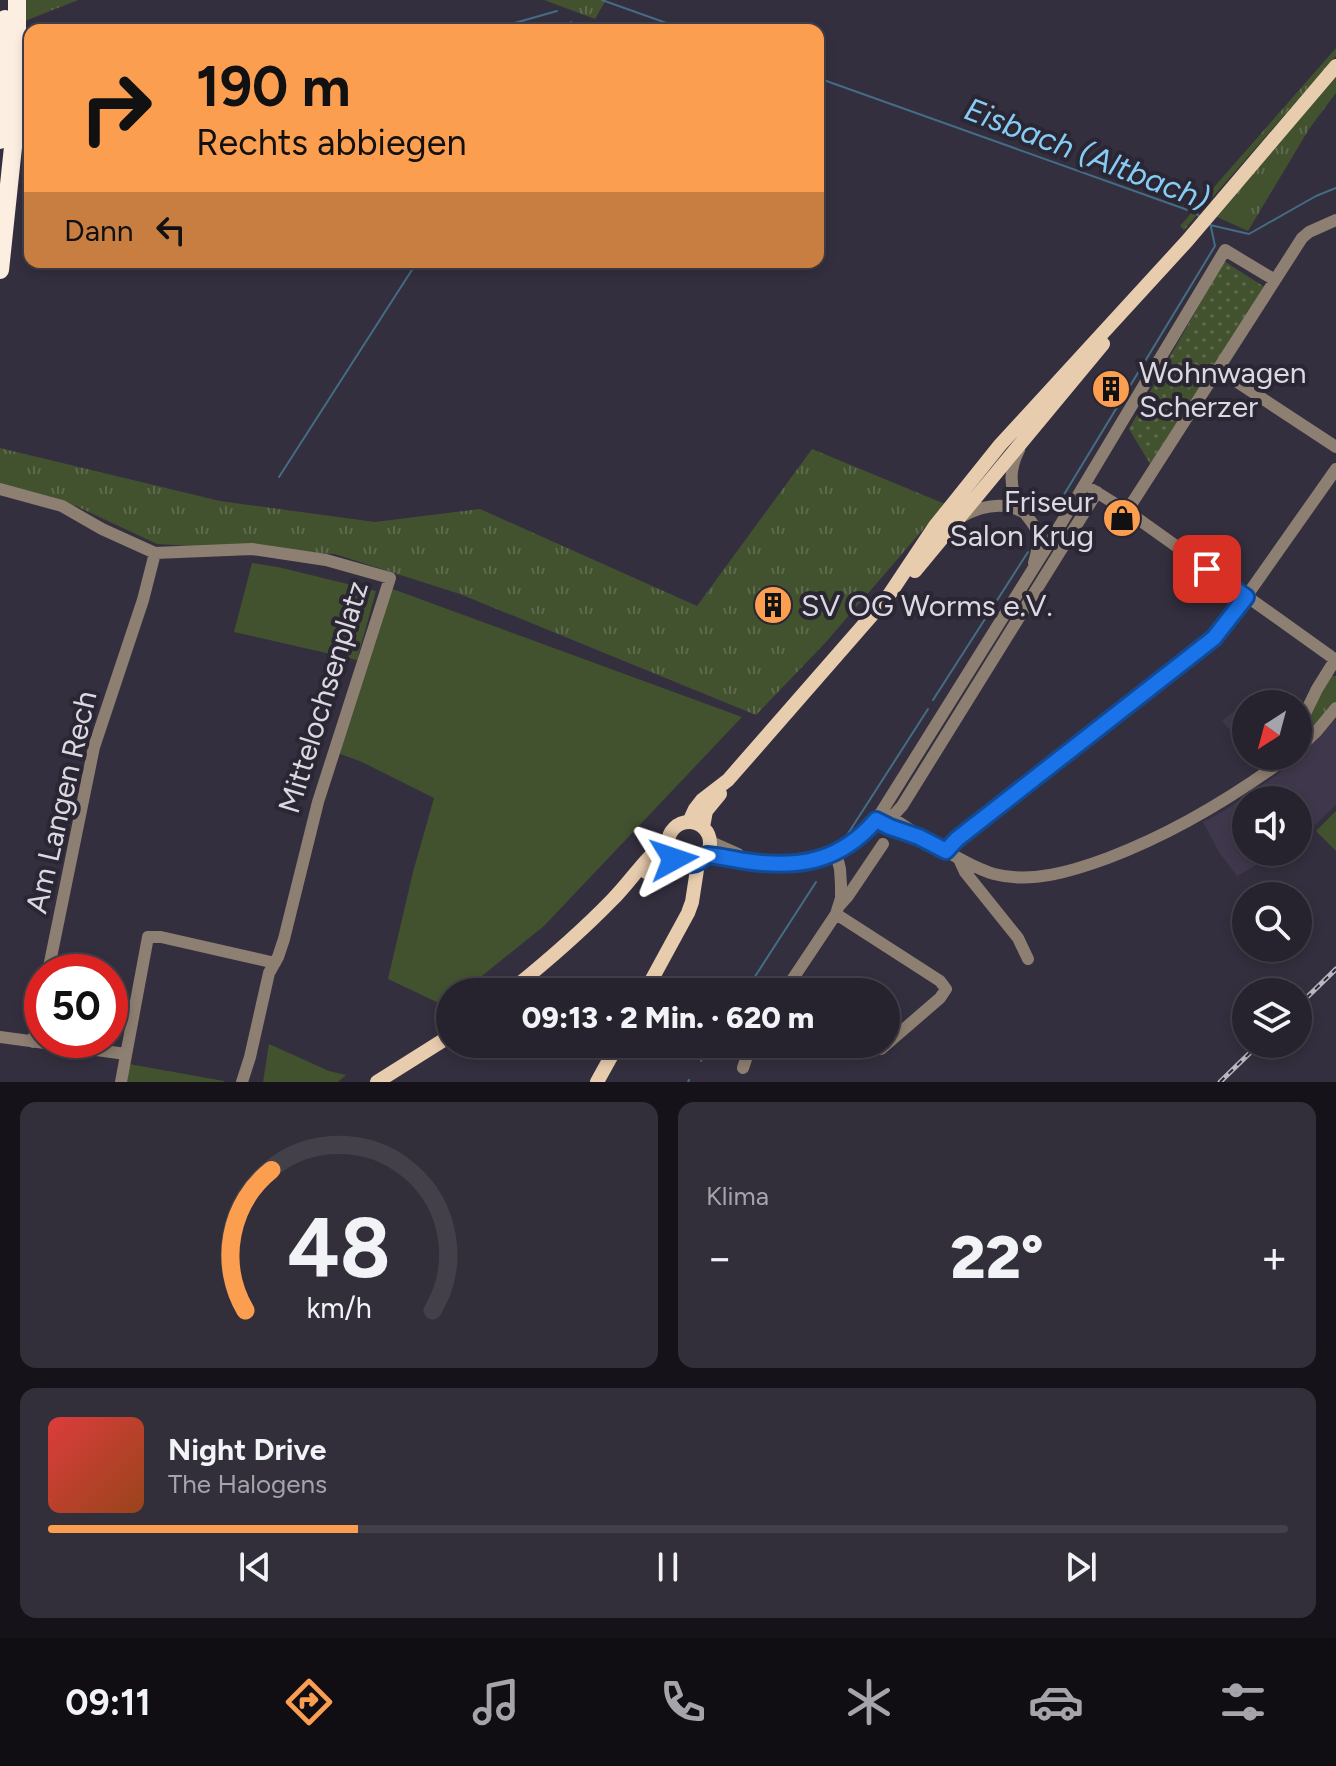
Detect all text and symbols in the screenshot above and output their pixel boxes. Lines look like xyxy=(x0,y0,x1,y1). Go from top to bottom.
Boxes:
text: 190 m xyxy=(196,53,351,120)
icon: right xyxy=(64,56,168,160)
water label: Eisbach (Altbach) xyxy=(959,90,1215,218)
text: Rechts abbiegen xyxy=(196,121,466,164)
icon: left xyxy=(149,208,193,252)
text: Dann xyxy=(64,212,133,249)
place label: Wohnwagen Scherzer xyxy=(1139,354,1306,425)
building icon: Wohnwagen Scherzer xyxy=(1090,368,1132,410)
place label: Friseur Salon Krug xyxy=(949,483,1094,554)
shop icon: Friseur Salon Krug xyxy=(1101,497,1143,539)
pin xyxy=(1173,535,1241,603)
icon: arrive xyxy=(1185,547,1229,591)
street label: Mittelochsenplatz xyxy=(270,576,376,818)
building icon: SV OG Worms e.V. xyxy=(752,584,794,626)
place label: SV OG Worms e.V. xyxy=(801,587,1053,624)
street label: Am Langen Rech xyxy=(17,687,105,917)
north arrow xyxy=(1232,690,1312,770)
map controls xyxy=(1232,690,1312,1058)
button: sound xyxy=(1232,786,1312,866)
position arrow xyxy=(632,817,716,901)
button: search xyxy=(1232,882,1312,962)
speed limit sign: 50 xyxy=(24,954,128,1058)
button: layers xyxy=(1232,978,1312,1058)
text: 09:13 · 2 Min. · 620 m xyxy=(522,999,814,1036)
text: Klima xyxy=(706,1180,769,1212)
text: 48 xyxy=(287,1198,391,1298)
text: 22° xyxy=(950,1221,1044,1293)
text: − xyxy=(706,1231,733,1284)
text: + xyxy=(1261,1231,1288,1284)
text: km/h xyxy=(306,1291,372,1325)
text: Night Drive xyxy=(168,1431,326,1468)
text: The Halogens xyxy=(168,1468,327,1500)
icon: previous xyxy=(233,1545,277,1589)
icon: pause xyxy=(646,1545,690,1589)
icon: next xyxy=(1059,1545,1103,1589)
icon: directions xyxy=(281,1674,337,1730)
icon: music xyxy=(468,1674,524,1730)
icon: phone xyxy=(655,1674,711,1730)
icon: climate xyxy=(841,1674,897,1730)
icon: car xyxy=(1028,1674,1084,1730)
icon: filters xyxy=(1215,1674,1271,1730)
text: 09:11 xyxy=(65,1681,151,1724)

